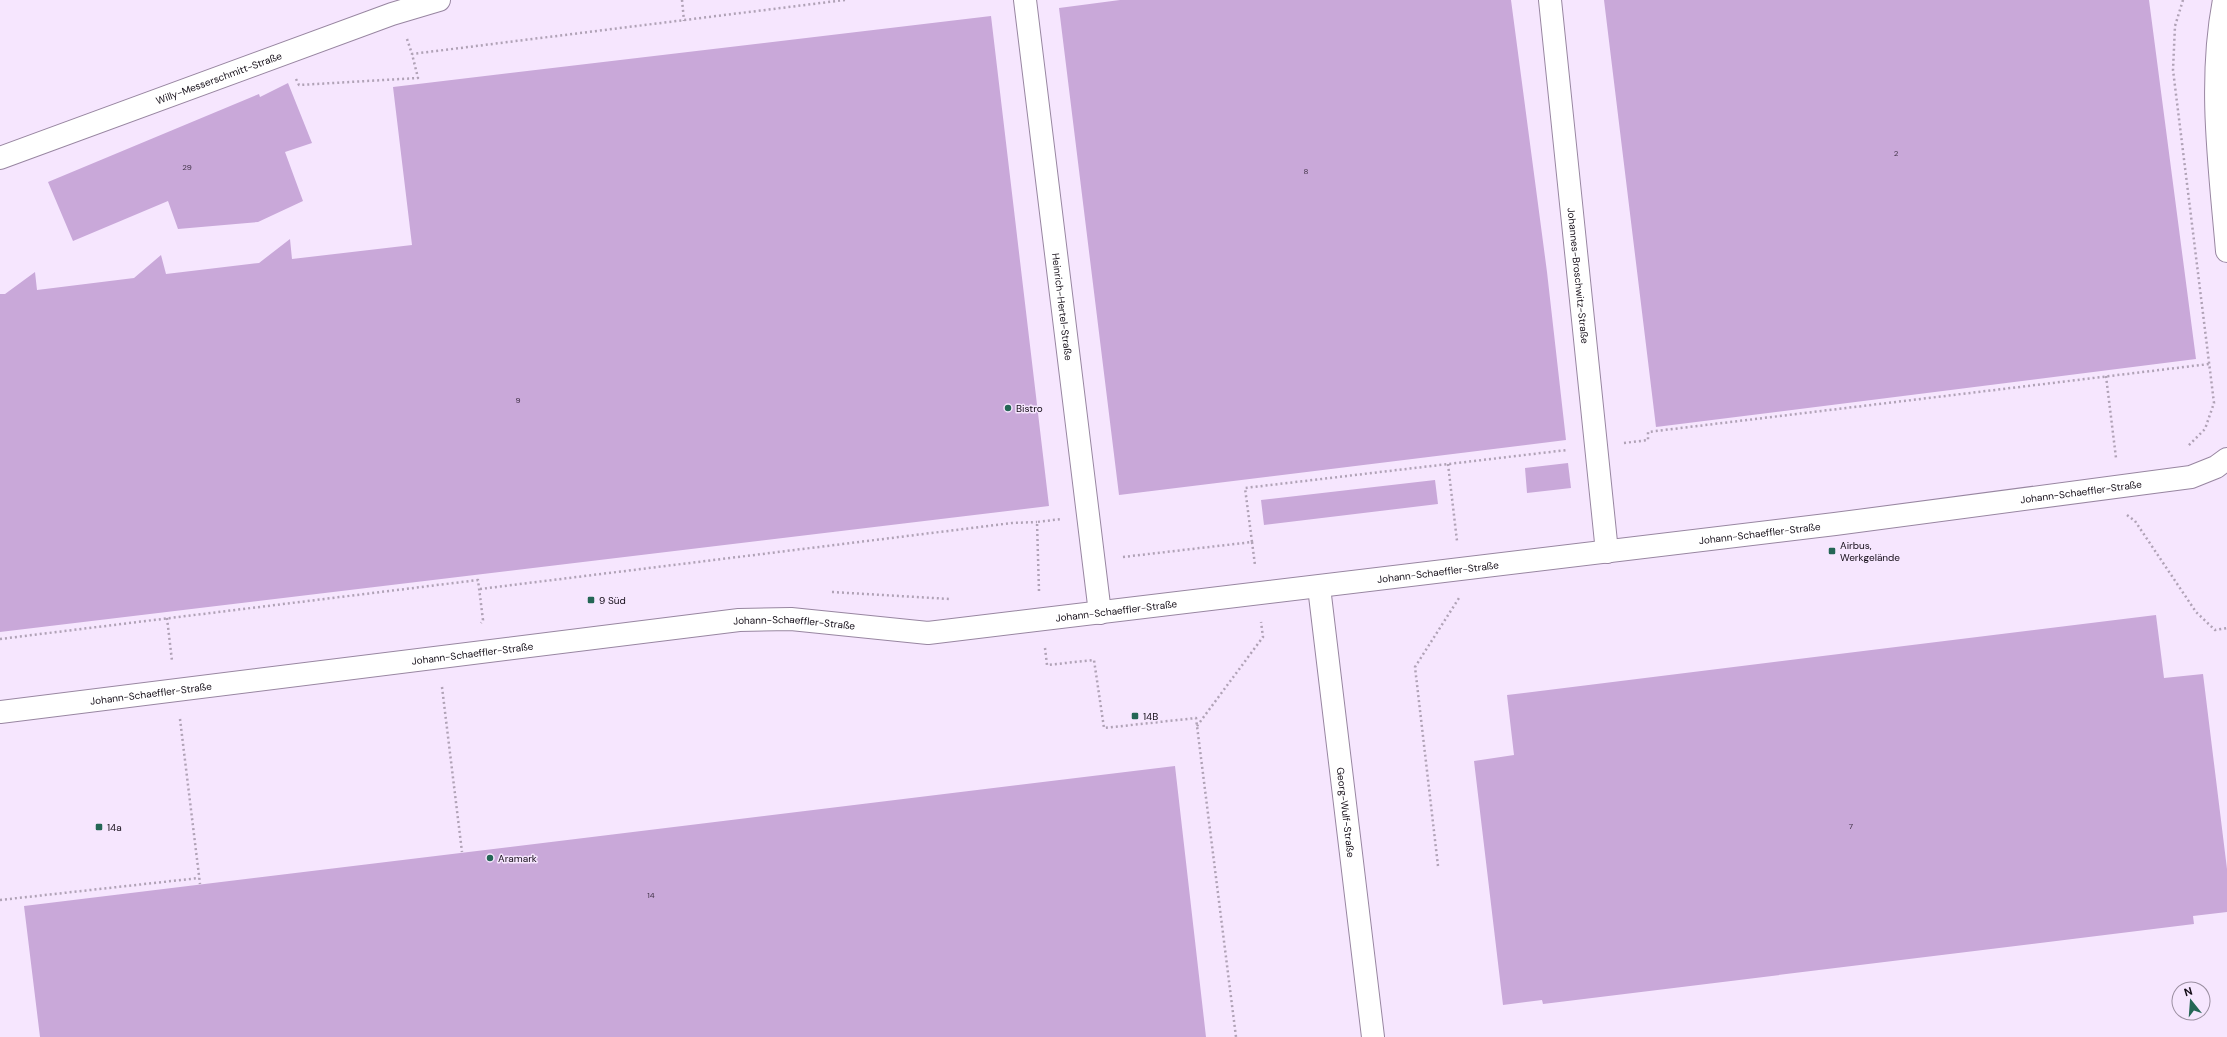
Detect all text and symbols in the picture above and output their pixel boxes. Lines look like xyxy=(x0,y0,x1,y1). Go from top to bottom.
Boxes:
street label: Willy-Messerschmitt-Straße xyxy=(154,48,284,107)
house number: 2 xyxy=(1894,148,1899,158)
house number: 29 xyxy=(182,162,192,172)
house number: 8 xyxy=(1304,166,1309,176)
street label: Johannes-Broschwitz-Straße xyxy=(1565,207,1592,345)
street label: Heinrich-Hertel-Straße xyxy=(1050,252,1076,361)
house number: 9 xyxy=(515,395,521,405)
place label: Bistro xyxy=(1016,402,1043,415)
marker: Bistro xyxy=(1003,403,1013,413)
street label: Johann-Schaeffler-Straße xyxy=(2019,477,2143,506)
street label: Johann-Schaeffler-Straße xyxy=(1698,519,1821,547)
place label: Airbus, Werkgelände xyxy=(1840,539,1900,564)
marker: Airbus, Werkgelände xyxy=(1827,546,1837,556)
street label: Johann-Schaeffler-Straße xyxy=(1376,558,1500,585)
place label: 9 Süd xyxy=(599,594,626,607)
marker: 9 Süd xyxy=(586,595,596,605)
street label: Johann-Schaeffler-Straße xyxy=(1055,597,1178,624)
street label: Johann-Schaeffler-Straße xyxy=(732,612,856,632)
street label: Johann-Schaeffler-Straße xyxy=(411,639,534,667)
street label: Johann-Schaeffler-Straße xyxy=(89,679,213,707)
place label: 14B xyxy=(1143,710,1158,723)
marker: 14B xyxy=(1130,711,1140,721)
street label: Georg-Wulf-Straße xyxy=(1334,767,1358,859)
place label: 14a xyxy=(107,821,122,834)
house number: 7 xyxy=(1849,821,1853,831)
marker: 14a xyxy=(94,822,104,832)
place label: Aramark xyxy=(498,852,537,865)
marker: Aramark xyxy=(485,853,495,863)
house number: 14 xyxy=(647,890,655,900)
north arrow xyxy=(2171,981,2211,1021)
text: N xyxy=(2182,984,2194,999)

